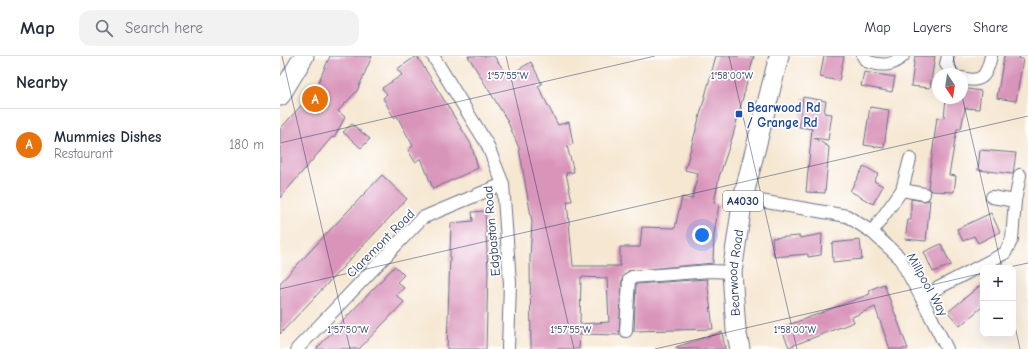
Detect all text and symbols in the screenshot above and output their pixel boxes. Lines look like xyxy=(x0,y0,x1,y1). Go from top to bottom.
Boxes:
search box xyxy=(79,10,359,46)
text: Map xyxy=(20,17,55,39)
icon: search xyxy=(93,17,115,39)
text: Search here xyxy=(125,19,203,37)
text: Map xyxy=(864,19,891,36)
text: Layers xyxy=(913,19,951,36)
text: Share xyxy=(973,19,1008,36)
north arrow xyxy=(932,68,968,104)
text: 1°57'55"W xyxy=(488,70,529,82)
text: 1°58'00"W xyxy=(711,70,754,82)
text: Nearby xyxy=(16,73,67,92)
pin: A xyxy=(302,84,328,114)
place label: Bearwood Rd / Grange Rd xyxy=(747,100,820,130)
marker: Bearwood Rd / Grange Rd xyxy=(734,109,744,119)
text: Mummies Dishes xyxy=(54,128,162,146)
text: A xyxy=(25,137,33,152)
text: 180 m xyxy=(229,137,264,152)
text: Restaurant xyxy=(54,146,113,161)
street label: Edgbaston Road xyxy=(480,185,503,277)
road number: A4030 xyxy=(723,191,763,211)
street label: Claremont Road xyxy=(343,206,417,280)
your location xyxy=(692,225,712,245)
street label: Bearwood Road xyxy=(725,228,746,316)
street label: Millpool Way xyxy=(904,250,951,319)
map controls xyxy=(980,265,1016,337)
button: + xyxy=(980,265,1016,301)
button: − xyxy=(980,301,1016,337)
text: 1°57'50"W xyxy=(327,324,369,336)
text: 1°57'55"W xyxy=(551,324,592,336)
text: 1°58'00"W xyxy=(774,324,817,336)

